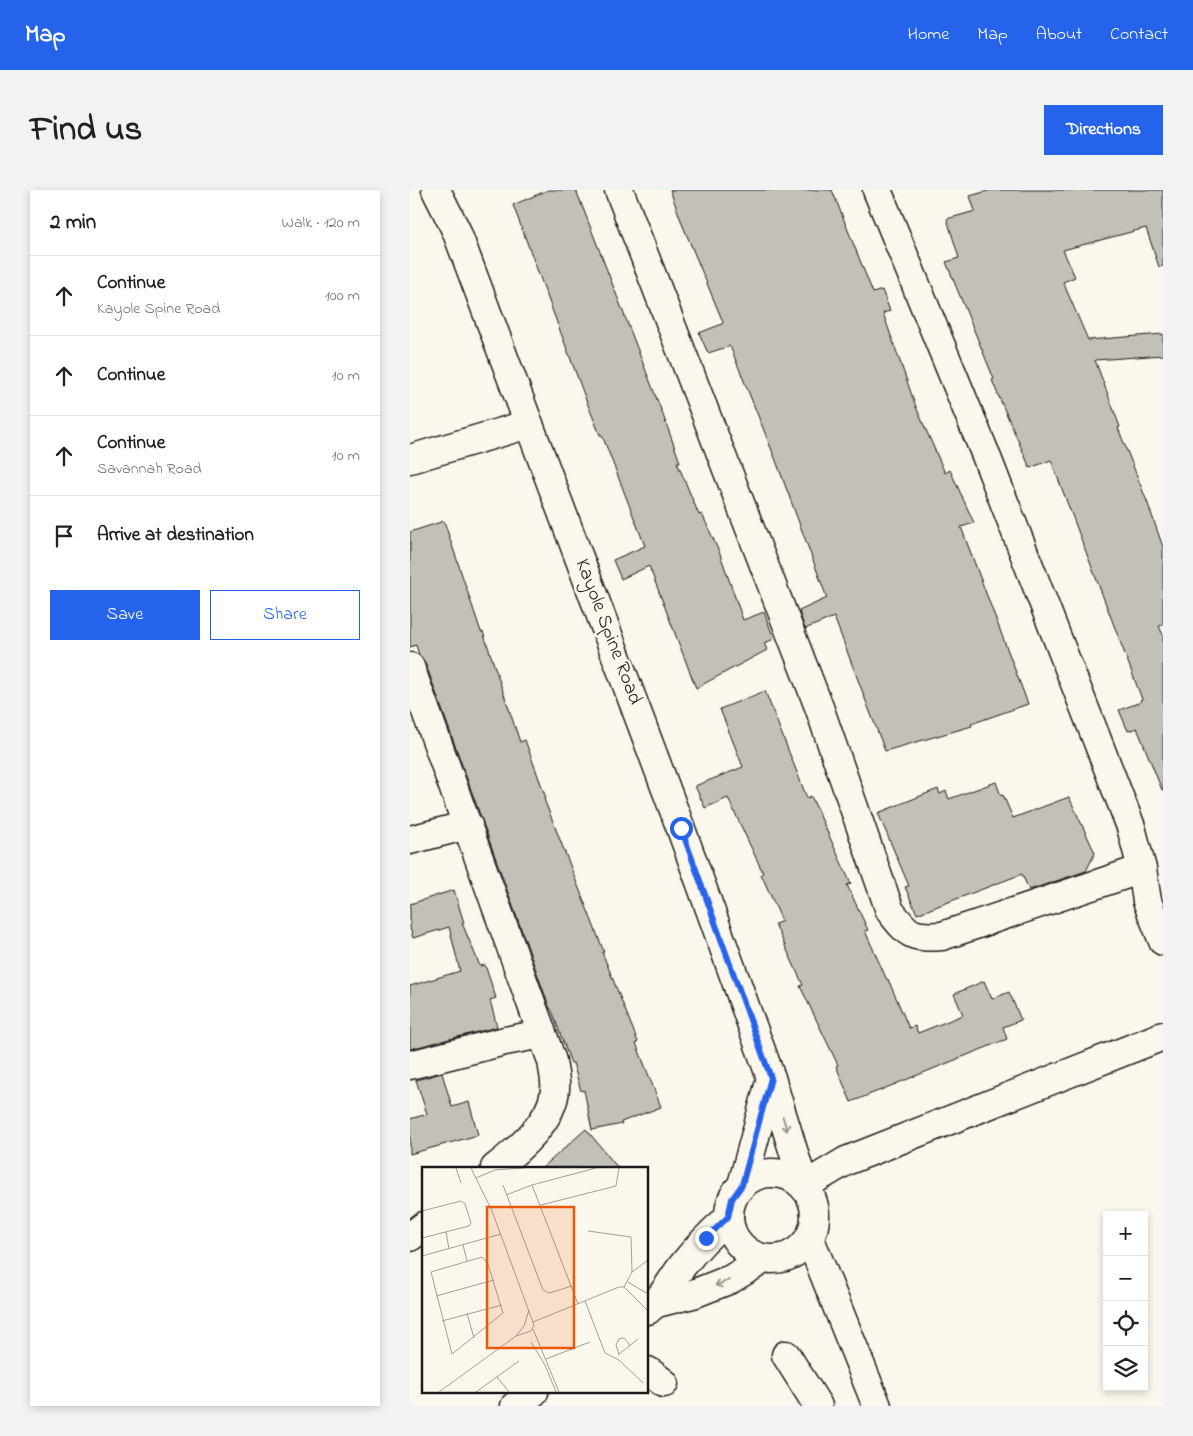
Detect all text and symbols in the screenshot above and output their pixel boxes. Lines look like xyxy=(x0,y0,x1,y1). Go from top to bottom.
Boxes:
text: Map xyxy=(25,18,66,53)
text: Home xyxy=(908,22,949,48)
text: Map xyxy=(977,22,1008,48)
text: About xyxy=(1036,22,1082,48)
text: Contact xyxy=(1110,22,1168,48)
text: Find us xyxy=(30,105,142,156)
button: Directions xyxy=(1044,105,1163,155)
text: 2 min xyxy=(50,208,96,238)
text: Walk · 120 m xyxy=(281,211,360,235)
text: Continue xyxy=(97,270,165,297)
icon: ahead xyxy=(50,282,78,310)
text: 100 m xyxy=(325,284,360,308)
text: Kayole Spine Road xyxy=(97,297,220,321)
icon: ahead xyxy=(50,362,78,390)
text: Continue xyxy=(97,362,165,389)
text: 10 m xyxy=(332,364,360,388)
text: Continue xyxy=(97,430,165,457)
icon: ahead xyxy=(50,442,78,470)
text: 10 m xyxy=(332,444,360,468)
text: Savannah Road xyxy=(97,457,202,481)
icon: arrive xyxy=(50,522,78,550)
text: Arrive at destination xyxy=(97,522,254,549)
street label: Kayole Spine Road xyxy=(567,555,649,709)
button: Save xyxy=(50,590,200,640)
button: Share xyxy=(210,590,360,640)
route start xyxy=(670,817,693,840)
one-way arrow xyxy=(781,1116,791,1132)
inset map xyxy=(422,1167,649,1394)
map controls xyxy=(1103,1211,1148,1391)
button: + xyxy=(1103,1211,1148,1256)
route end xyxy=(695,1227,718,1250)
button: − xyxy=(1103,1256,1148,1301)
one-way arrow xyxy=(715,1278,730,1288)
button: locate xyxy=(1103,1301,1148,1346)
button: layers xyxy=(1103,1346,1148,1391)

